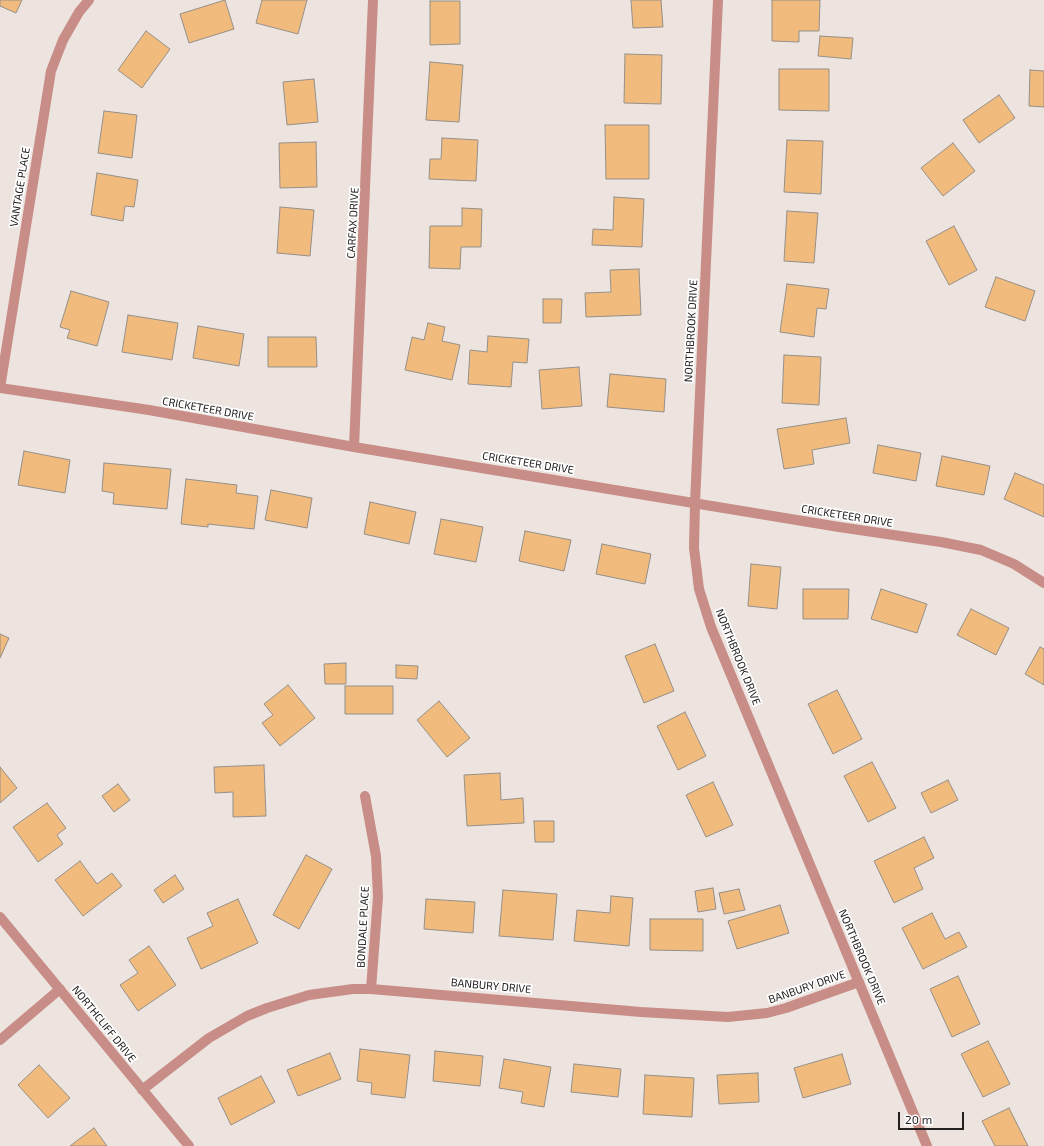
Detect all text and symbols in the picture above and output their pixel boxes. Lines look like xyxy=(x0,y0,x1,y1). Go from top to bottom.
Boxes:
street label: VANTAGE PLACE xyxy=(7,146,33,228)
street label: CARFAX DRIVE xyxy=(345,187,361,259)
street label: NORTHBROOK DRIVE xyxy=(682,279,700,383)
street label: CRICKETEER DRIVE xyxy=(161,394,255,424)
street label: CRICKETEER DRIVE xyxy=(481,449,575,477)
street label: CRICKETEER DRIVE xyxy=(800,502,894,530)
street label: NORTHBROOK DRIVE xyxy=(713,607,763,707)
street label: BONDALE PLACE xyxy=(354,886,372,968)
street label: NORTHBROOK DRIVE xyxy=(836,907,888,1007)
street label: BANBURY DRIVE xyxy=(767,968,847,1006)
street label: BANBURY DRIVE xyxy=(450,976,532,996)
street label: NORTHCLIFF DRIVE xyxy=(69,983,139,1065)
scale bar xyxy=(900,1104,966,1130)
text: 20 m xyxy=(905,1112,932,1126)

